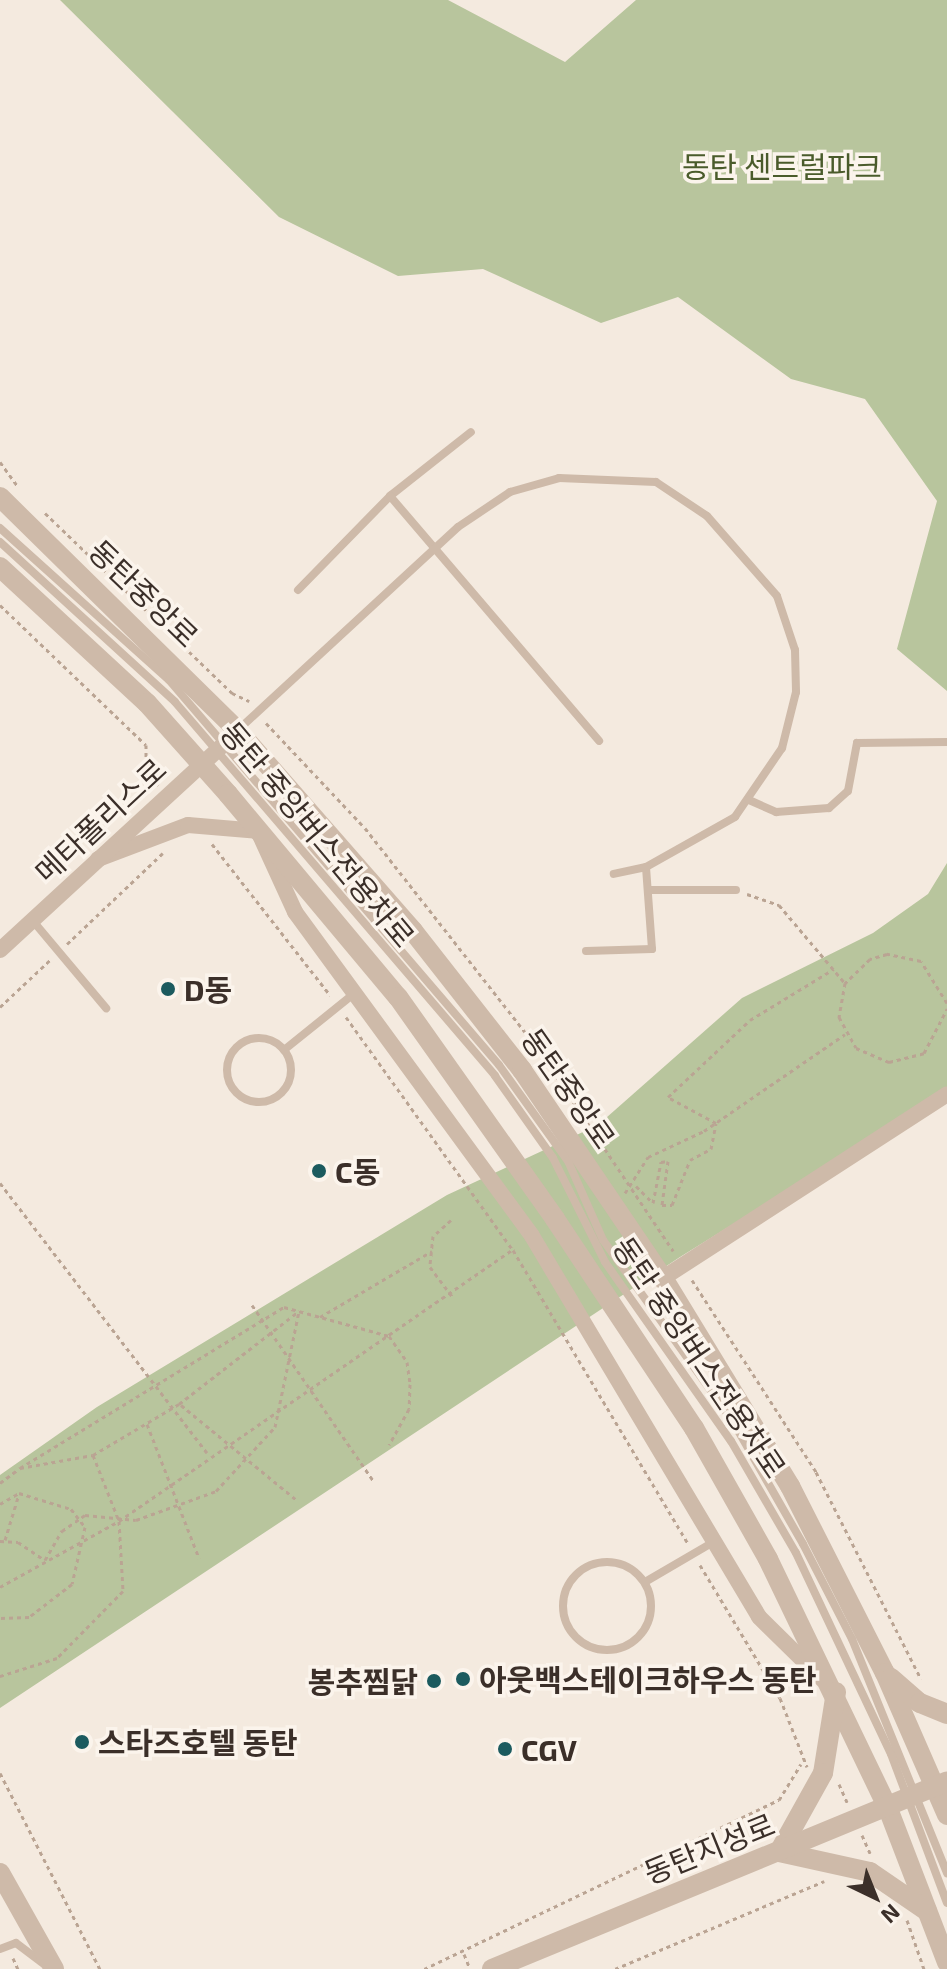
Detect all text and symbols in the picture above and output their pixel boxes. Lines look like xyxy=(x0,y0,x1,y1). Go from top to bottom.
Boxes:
park label: 동탄 센트럴파크 xyxy=(682,148,882,184)
street label: 동탄중앙로 xyxy=(82,532,206,654)
street label: 동탄 중앙버스전용차로 xyxy=(213,714,423,954)
street label: 메타폴리스로 xyxy=(27,750,173,890)
place label: D동 xyxy=(184,971,232,1007)
marker: D동 xyxy=(159,980,177,998)
street label: 동탄중앙로 xyxy=(515,1021,623,1155)
place label: C동 xyxy=(335,1153,380,1189)
marker: C동 xyxy=(310,1162,328,1180)
street label: 동탄 중앙버스전용차로 xyxy=(606,1230,794,1484)
place label: 아웃백스테이크하우스 동탄 xyxy=(479,1661,817,1697)
place label: 봉추찜닭 xyxy=(308,1663,418,1699)
marker: 아웃백스테이크하우스 동탄 xyxy=(454,1670,472,1688)
marker: 봉추찜닭 xyxy=(425,1672,443,1690)
place label: 스타즈호텔 동탄 xyxy=(98,1724,298,1760)
place label: CGV xyxy=(521,1731,577,1767)
marker: 스타즈호텔 동탄 xyxy=(73,1733,91,1751)
marker: CGV xyxy=(496,1740,514,1758)
street label: 동탄지성로 xyxy=(638,1805,780,1891)
north arrow xyxy=(835,1857,915,1937)
text: N xyxy=(877,1900,906,1929)

